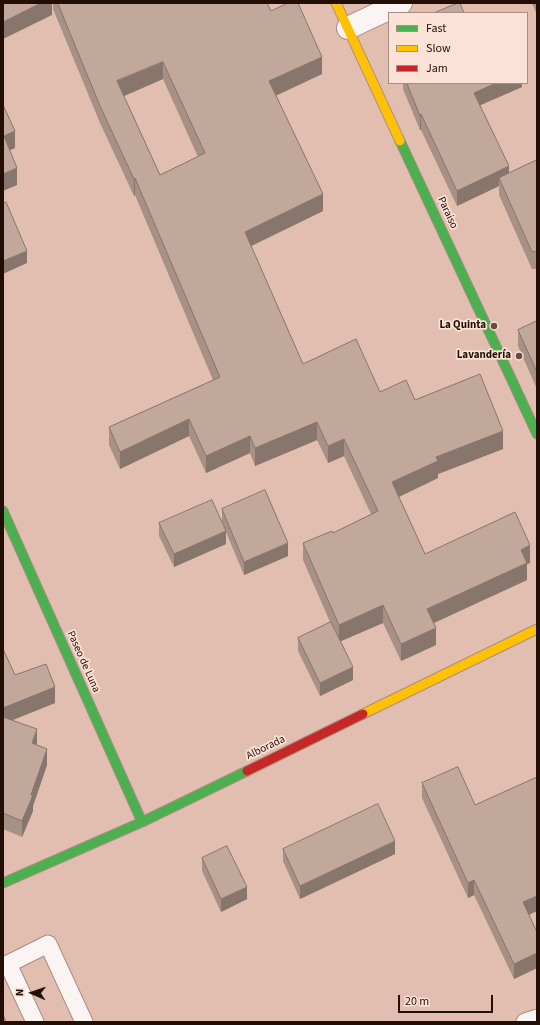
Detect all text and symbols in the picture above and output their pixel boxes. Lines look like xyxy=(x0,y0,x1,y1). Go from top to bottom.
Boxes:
legend xyxy=(388,12,528,84)
text: Fast xyxy=(426,20,446,37)
text: Slow xyxy=(426,40,451,57)
text: Jam xyxy=(426,60,448,77)
street label: Paraiso xyxy=(434,195,460,231)
place label: La Quinta xyxy=(439,319,486,333)
marker: La Quinta xyxy=(489,321,499,331)
place label: Lavandería xyxy=(457,349,511,363)
marker: Lavandería xyxy=(514,351,524,361)
street label: Paseo de Luna xyxy=(64,629,102,695)
street label: Alborada xyxy=(244,733,288,763)
north arrow xyxy=(12,973,52,1013)
scale bar xyxy=(400,987,495,1013)
text: N xyxy=(12,989,27,996)
text: 20 m xyxy=(405,993,429,1010)

